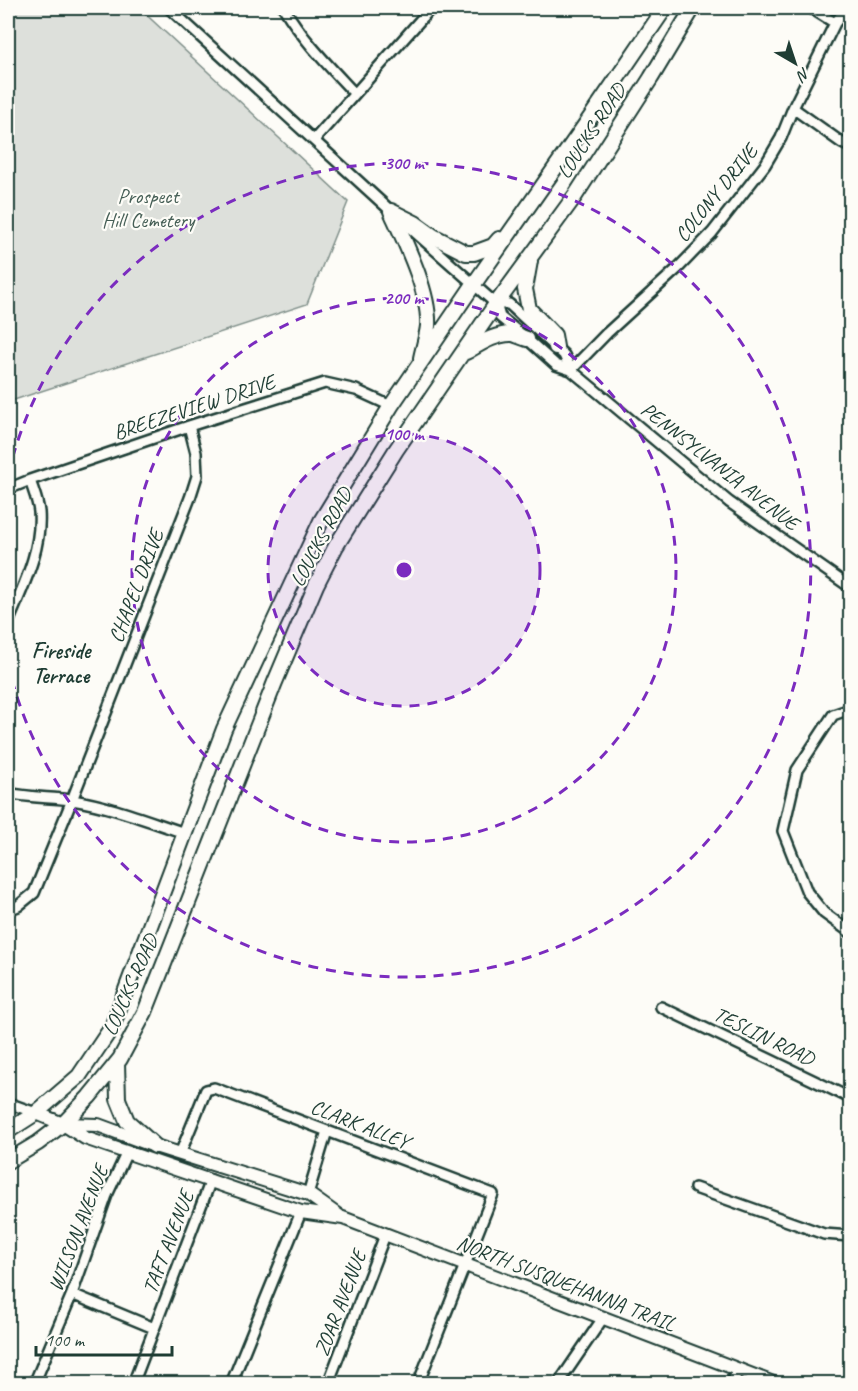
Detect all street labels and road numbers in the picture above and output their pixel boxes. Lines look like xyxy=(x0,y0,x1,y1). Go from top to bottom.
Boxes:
street label: LOUCKS ROAD xyxy=(551,77,632,183)
street label: COLONY DRIVE xyxy=(669,137,765,247)
street label: BREEZEVIEW DRIVE xyxy=(110,368,281,445)
street label: PENNSYLVANIA AVENUE xyxy=(636,396,806,537)
street label: LOUCKS ROAD xyxy=(284,482,359,591)
street label: CHAPEL DRIVE xyxy=(103,523,170,646)
street label: LOUCKS ROAD xyxy=(96,929,165,1040)
street label: TESLIN ROAD xyxy=(710,1001,820,1072)
street label: CLARK ALLEY xyxy=(307,1093,417,1156)
street label: WILSON AVENUE xyxy=(42,1159,115,1295)
street label: TAFT AVENUE xyxy=(136,1185,200,1297)
street label: NORTH SUSQUEHANNA TRAIL xyxy=(453,1229,680,1337)
street label: ZOAR AVENUE xyxy=(308,1244,373,1360)

